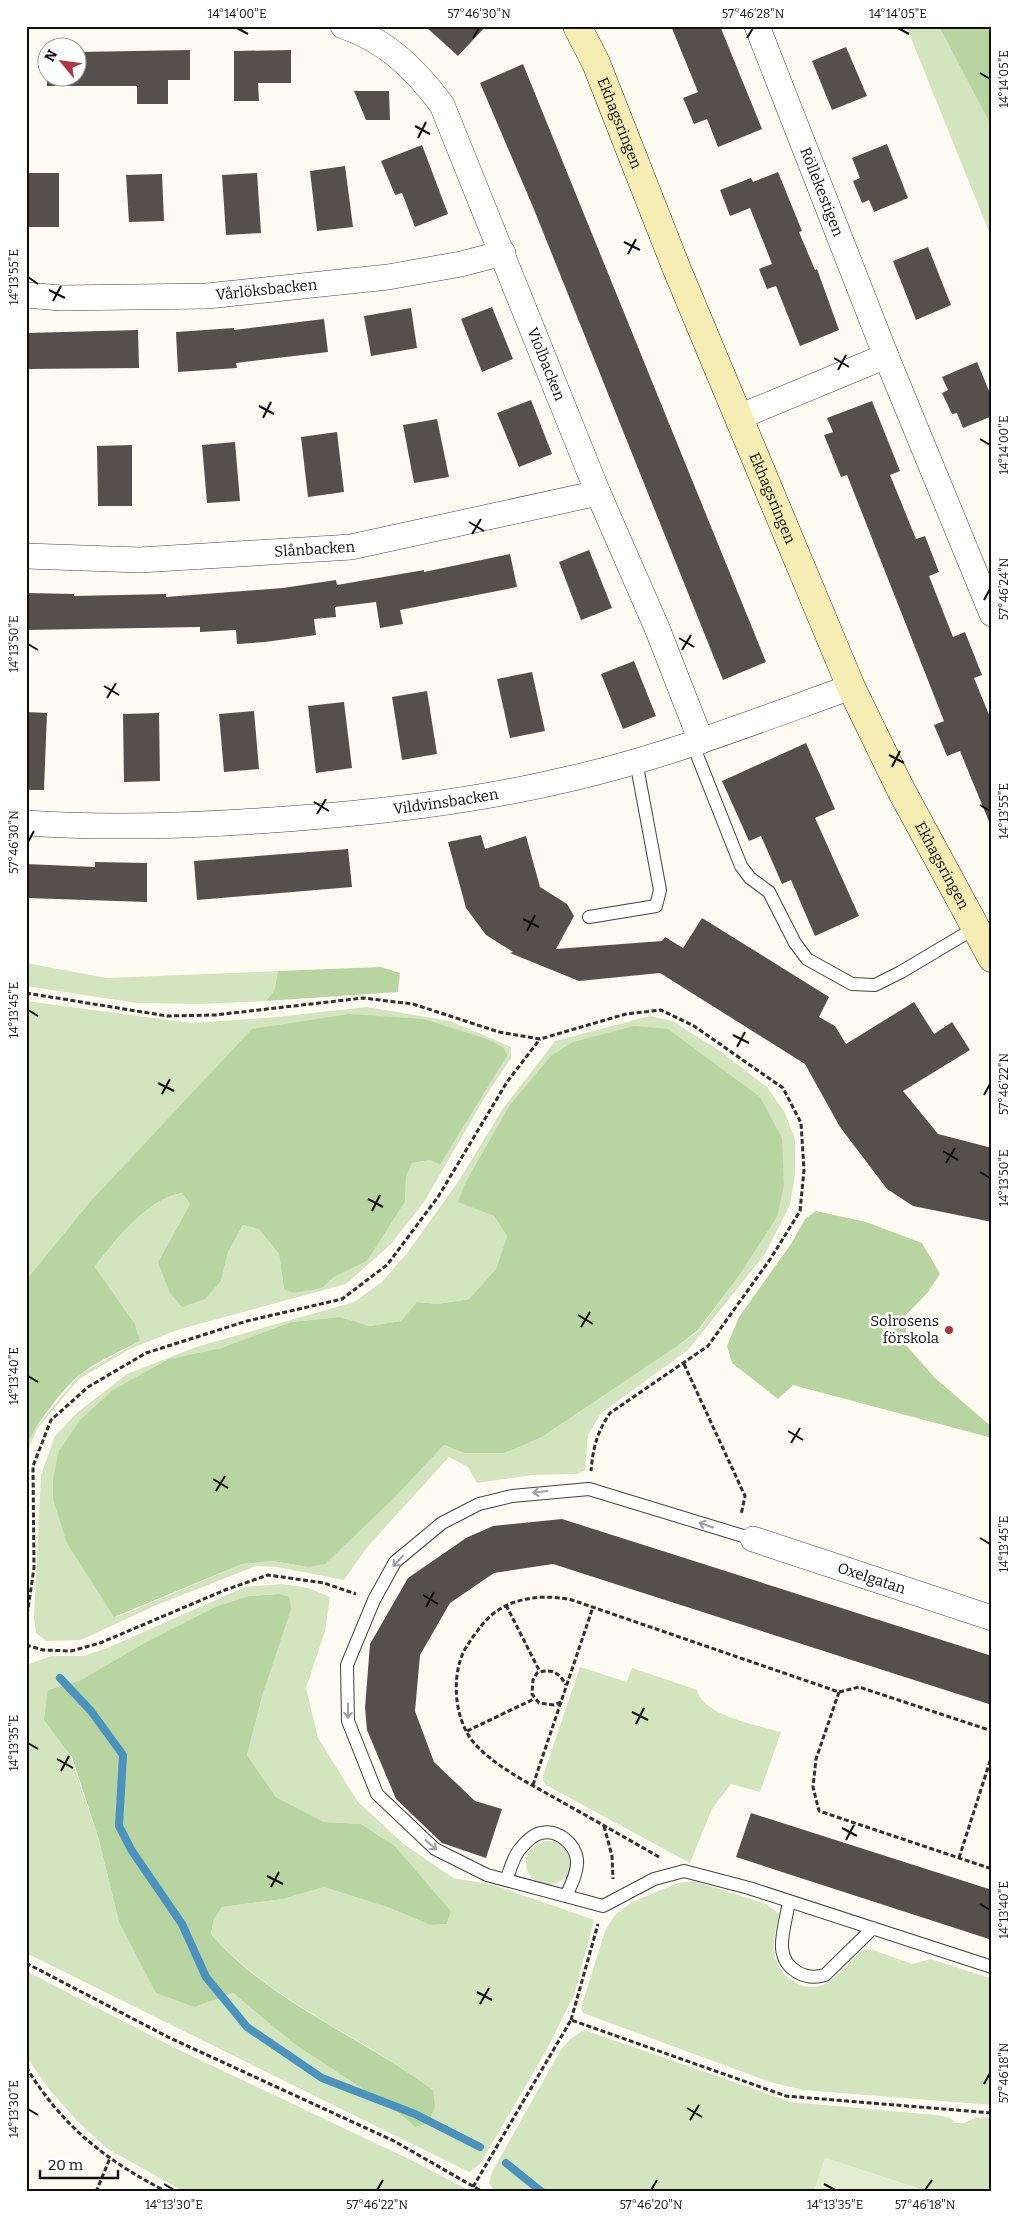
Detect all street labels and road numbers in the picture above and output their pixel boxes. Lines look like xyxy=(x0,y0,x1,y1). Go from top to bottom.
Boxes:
street label: Ekhagsringen xyxy=(593,75,646,172)
street label: Röllekestigen xyxy=(796,145,848,239)
street label: Vårlöksbacken xyxy=(215,275,319,304)
street label: Violbacken xyxy=(523,325,569,404)
street label: Ekhagsringen xyxy=(745,450,799,547)
street label: Slånbacken xyxy=(274,538,356,561)
street label: Vildvinsbacken xyxy=(392,785,500,818)
street label: Ekhagsringen xyxy=(911,819,973,913)
street label: Oxelgatan xyxy=(835,1559,909,1598)

